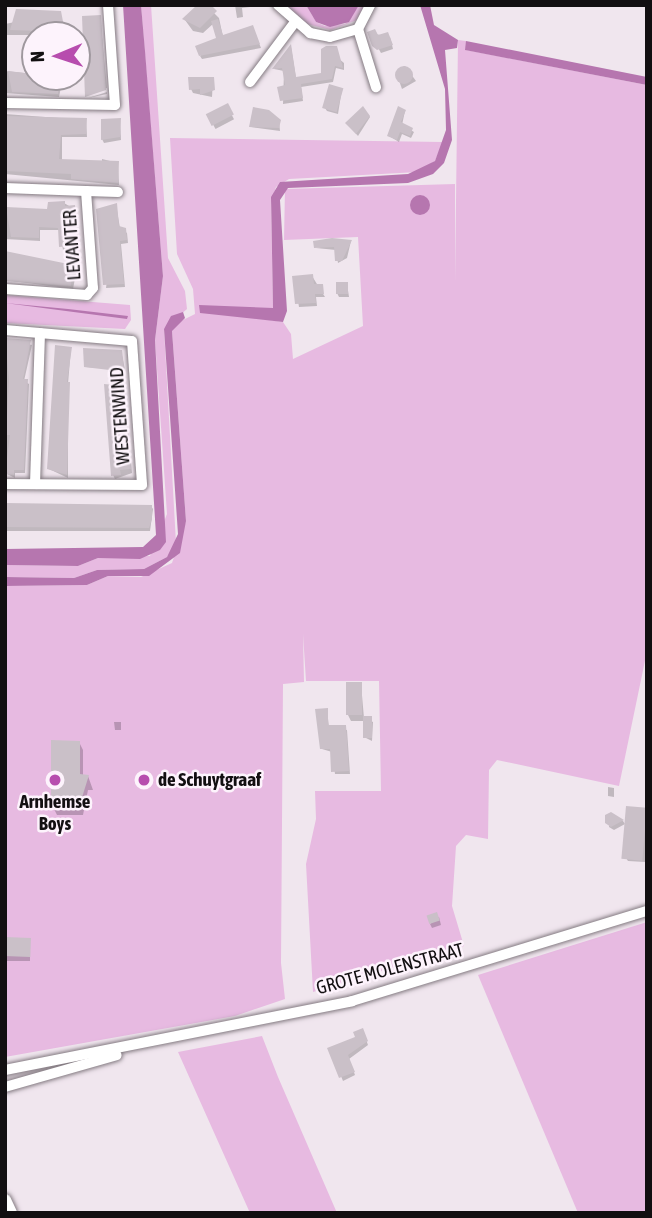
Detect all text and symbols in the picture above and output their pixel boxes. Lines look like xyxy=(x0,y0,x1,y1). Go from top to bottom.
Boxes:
north arrow xyxy=(21,21,91,91)
text: N xyxy=(26,51,48,63)
street label: LEVANTER xyxy=(58,209,86,281)
street label: WESTENWIND xyxy=(105,366,135,466)
place label: de Schuytgraaf xyxy=(158,769,261,791)
marker: Arnhemse Boys xyxy=(47,772,63,788)
marker: de Schuytgraaf xyxy=(136,772,152,788)
place label: Arnhemse Boys xyxy=(20,791,90,835)
street label: GROTE MOLENSTRAAT xyxy=(314,938,466,1000)

